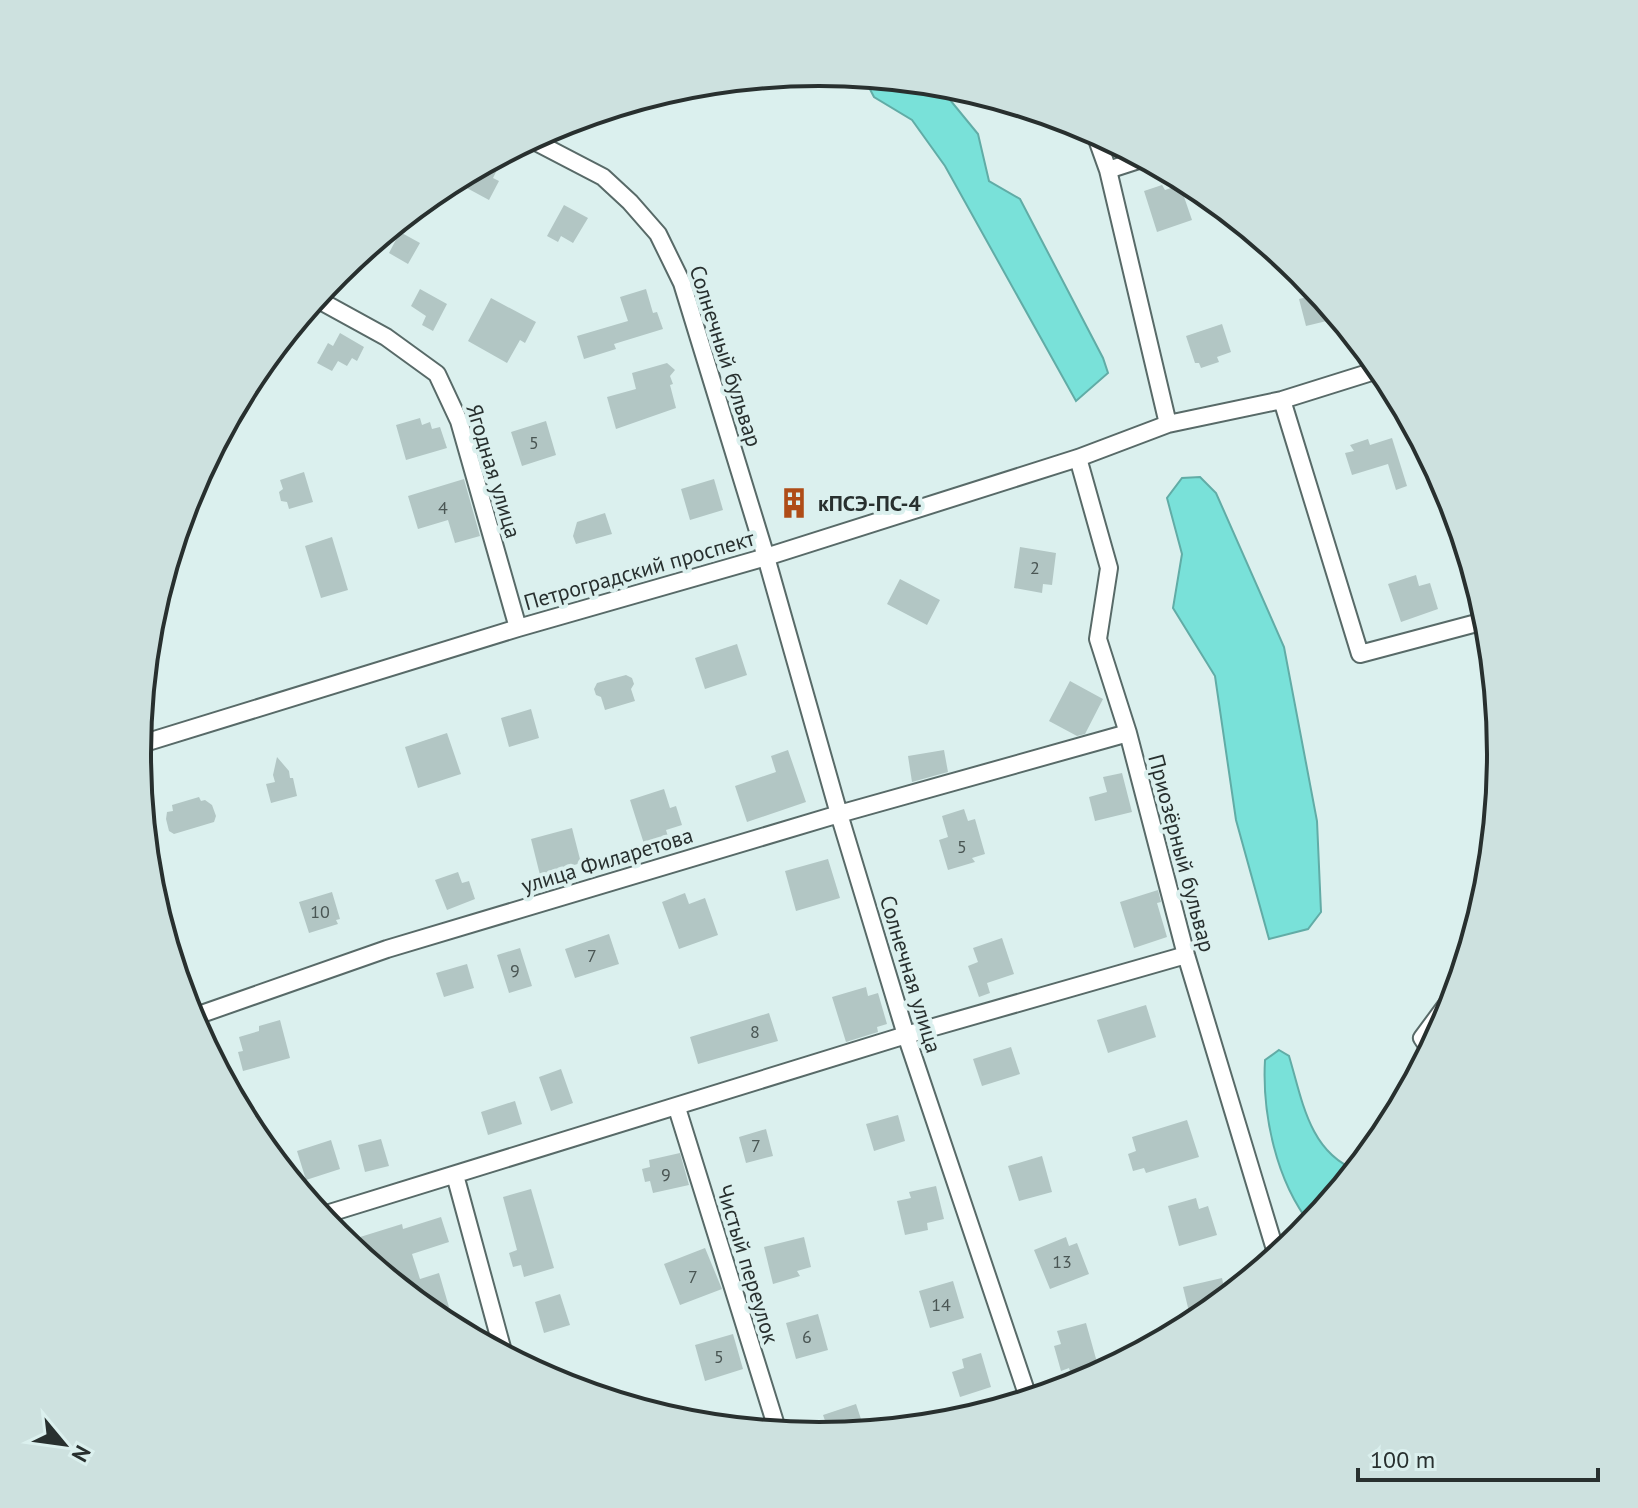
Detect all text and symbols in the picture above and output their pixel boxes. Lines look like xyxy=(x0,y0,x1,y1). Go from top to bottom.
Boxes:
street label: Солнечный бульвар xyxy=(683,262,769,450)
street label: Ягодная улица xyxy=(460,400,528,542)
house number: 5 xyxy=(529,431,539,454)
building icon: кПСЭ-ПС-4 xyxy=(777,486,811,520)
place label: кПСЭ-ПС-4 xyxy=(818,489,921,517)
house number: 4 xyxy=(438,496,448,519)
street label: Петроградский проспект xyxy=(520,524,758,616)
house number: 2 xyxy=(1030,556,1040,579)
street label: Приозёрный бульвар xyxy=(1142,751,1222,955)
street label: улица Филаретова xyxy=(518,821,696,899)
house number: 5 xyxy=(957,835,967,858)
street label: Солнечная улица xyxy=(874,892,948,1056)
house number: 10 xyxy=(310,900,330,923)
house number: 7 xyxy=(587,944,597,967)
house number: 9 xyxy=(510,959,520,982)
house number: 8 xyxy=(750,1020,760,1043)
house number: 7 xyxy=(751,1134,761,1157)
house number: 9 xyxy=(661,1163,671,1186)
street label: Чистый переулок xyxy=(710,1181,786,1347)
house number: 13 xyxy=(1052,1250,1072,1273)
house number: 7 xyxy=(688,1265,698,1288)
house number: 14 xyxy=(931,1293,951,1316)
house number: 6 xyxy=(802,1325,812,1348)
house number: 5 xyxy=(714,1345,724,1368)
north arrow xyxy=(24,1404,104,1484)
scale bar xyxy=(1358,1432,1598,1482)
text: N xyxy=(66,1441,97,1467)
text: 100 m xyxy=(1370,1444,1435,1475)

